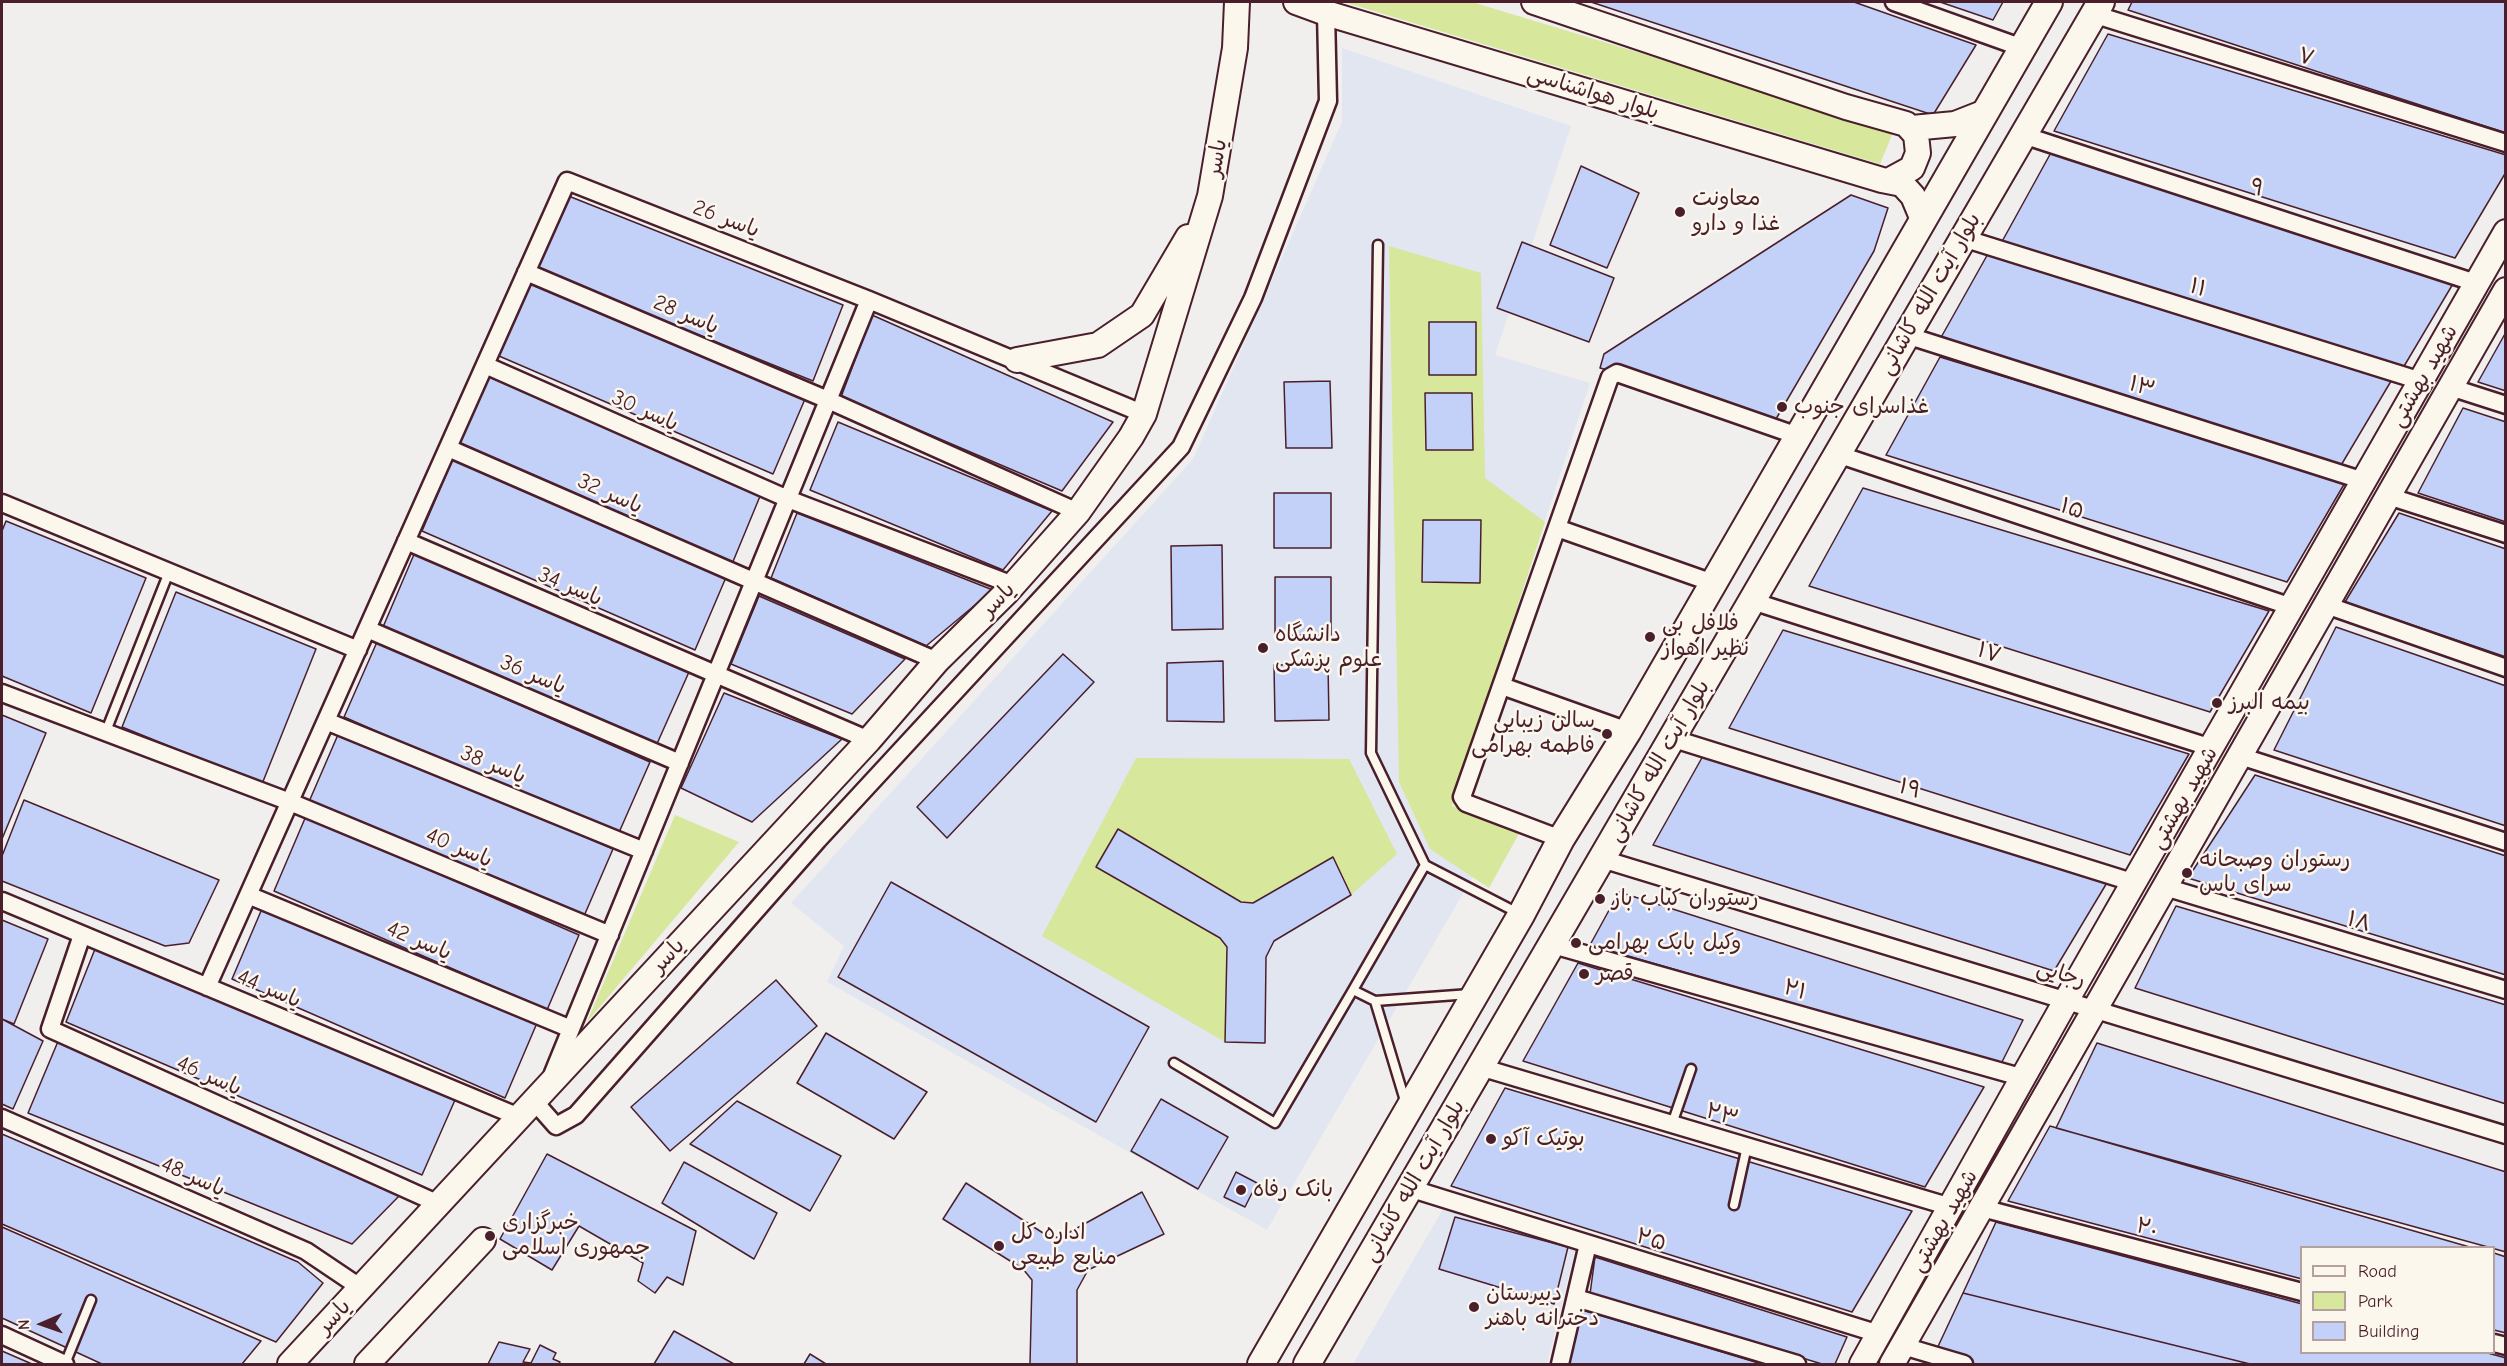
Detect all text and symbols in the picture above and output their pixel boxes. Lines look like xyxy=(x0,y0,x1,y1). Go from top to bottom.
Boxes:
street label: ۷ xyxy=(2295,42,2317,72)
street label: بلوار هواشناسی xyxy=(1524,60,1662,126)
street label: یاسر xyxy=(1201,137,1233,179)
street label: ۹ xyxy=(2246,173,2268,203)
place label: معاونت غذا و دارو xyxy=(1692,186,1780,237)
street label: یاسر 26 xyxy=(689,194,763,244)
marker: معاونت غذا و دارو xyxy=(1673,205,1687,219)
street label: بلوار آیت الله کاشانی xyxy=(1873,208,1987,380)
street label: ۱۱ xyxy=(2187,273,2209,303)
street label: یاسر 28 xyxy=(649,289,723,341)
street label: شهید بهشتی xyxy=(2384,320,2464,432)
street label: ۱۳ xyxy=(2126,370,2158,404)
street label: یاسر 30 xyxy=(607,385,683,437)
place label: غذاسرای جنوب xyxy=(1794,394,1929,420)
marker: غذاسرای جنوب xyxy=(1775,400,1789,414)
street label: یاسر 32 xyxy=(573,468,647,520)
street label: ۱۵ xyxy=(2057,493,2087,525)
street label: یاسر 34 xyxy=(534,562,606,612)
street label: یاسر xyxy=(975,577,1021,623)
place label: فلافل بی نظیر اهواز xyxy=(1662,611,1749,662)
place label: دانشگاه علوم پزشکی xyxy=(1275,622,1382,674)
marker: فلافل بی نظیر اهواز xyxy=(1643,630,1657,644)
street label: ۱۷ xyxy=(1974,637,2004,669)
marker: دانشگاه علوم پزشکی xyxy=(1256,641,1270,655)
street label: یاسر 36 xyxy=(496,649,570,701)
street label: بلوار آیت الله کاشانی xyxy=(1602,675,1716,847)
place label: بیمه البرز xyxy=(2229,690,2310,716)
marker: بیمه البرز xyxy=(2210,696,2224,710)
place label: سالن زیبایی فاطمه بهرامی xyxy=(1471,708,1595,760)
marker: سالن زیبایی فاطمه بهرامی xyxy=(1600,727,1614,741)
street label: یاسر 38 xyxy=(456,740,530,790)
street label: شهید بهشتی xyxy=(2144,742,2224,854)
street label: ۱۹ xyxy=(1896,773,1924,805)
street label: یاسر 40 xyxy=(422,822,496,874)
place label: رستوران وصبحانه سرای یاس xyxy=(2199,847,2350,898)
marker: رستوران وصبحانه سرای یاس xyxy=(2180,866,2194,880)
place label: رستوران کباب باز xyxy=(1612,886,1759,912)
marker: رستوران کباب باز xyxy=(1593,892,1607,906)
street label: ۱۸ xyxy=(2344,906,2374,938)
street label: یاسر 42 xyxy=(383,916,455,966)
place label: وکیل بابک بهرامی xyxy=(1588,930,1741,956)
street label: یاسر xyxy=(645,933,691,979)
marker: وکیل بابک بهرامی xyxy=(1569,936,1583,950)
street label: رجایی xyxy=(2033,954,2089,994)
place label: قصر xyxy=(1596,961,1634,987)
street label: یاسر 44 xyxy=(233,964,305,1014)
marker: قصر xyxy=(1577,967,1591,981)
street label: ۲۱ xyxy=(1780,974,1810,1006)
street label: یاسر 46 xyxy=(172,1050,246,1102)
street label: بلوار آیت الله کاشانی xyxy=(1357,1095,1471,1267)
street label: ۲۳ xyxy=(1702,1098,1742,1132)
place label: بوتیک آکو xyxy=(1503,1126,1585,1152)
marker: بوتیک آکو xyxy=(1484,1132,1498,1146)
street label: یاسر 48 xyxy=(157,1151,229,1203)
street label: شهید بهشتی xyxy=(1904,1165,1984,1277)
place label: بانک رفاه xyxy=(1253,1177,1333,1203)
marker: بانک رفاه xyxy=(1234,1183,1248,1197)
place label: خبرگزاری جمهوری اسلامی xyxy=(502,1210,650,1262)
street label: ۲۰ xyxy=(2133,1212,2161,1244)
place label: اداره کل منابع طبیعی xyxy=(1011,1220,1117,1272)
street label: ۲۵ xyxy=(1633,1223,1669,1257)
marker: خبرگزاری جمهوری اسلامی xyxy=(483,1229,497,1243)
marker: اداره کل منابع طبیعی xyxy=(992,1239,1006,1253)
legend xyxy=(2300,1246,2495,1354)
text: Road xyxy=(2358,1261,2397,1282)
place label: دبیرستان دخترانه باهنر xyxy=(1486,1281,1599,1332)
text: Park xyxy=(2358,1291,2392,1312)
north arrow xyxy=(12,1294,72,1354)
street label: یاسر xyxy=(311,1294,357,1340)
marker: دبیرستان دخترانه باهنر xyxy=(1467,1300,1481,1314)
text: N xyxy=(15,1319,33,1330)
text: Building xyxy=(2358,1321,2420,1342)

